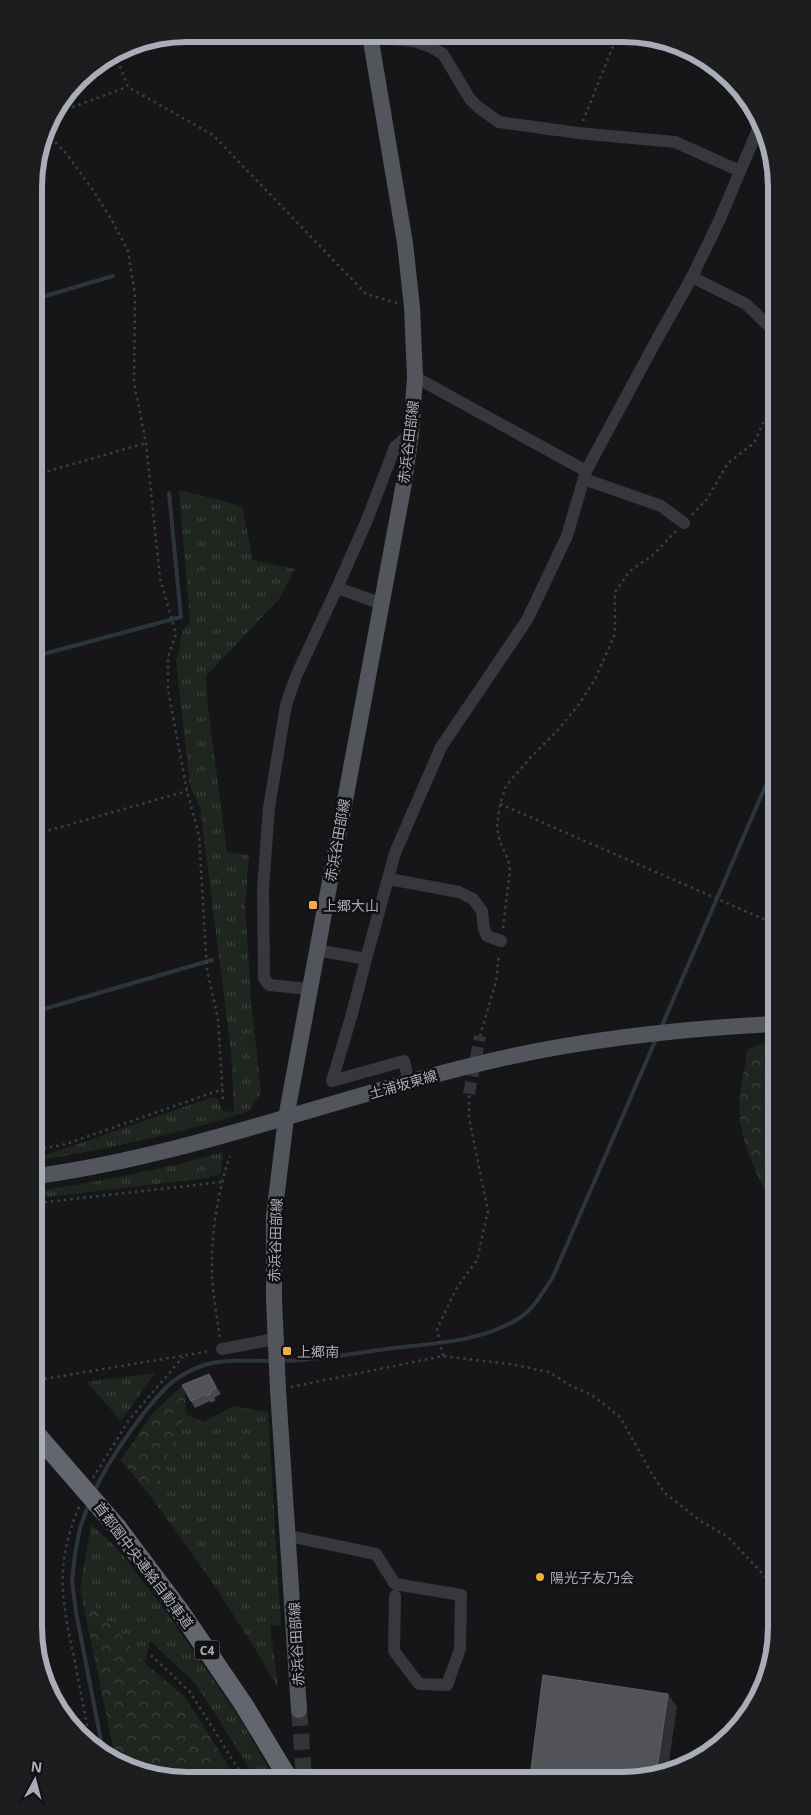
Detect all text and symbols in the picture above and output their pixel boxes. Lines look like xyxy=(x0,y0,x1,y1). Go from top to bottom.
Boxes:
street label: 赤浜谷田部線 xyxy=(393,399,423,485)
street label: 赤浜谷田部線 xyxy=(320,797,354,883)
place label: 上郷大山 xyxy=(323,896,379,915)
marker: 上郷大山 xyxy=(307,899,319,911)
street label: 土浦坂東線 xyxy=(367,1065,439,1103)
street label: 赤浜谷田部線 xyxy=(264,1198,286,1282)
place label: 上郷南 xyxy=(297,1342,339,1361)
marker: 上郷南 xyxy=(281,1345,293,1357)
street label: 首都圏中央連絡自動車道 xyxy=(90,1498,198,1632)
place label: 陽光子友乃会 xyxy=(550,1568,634,1587)
marker: 陽光子友乃会 xyxy=(534,1571,546,1583)
street label: 赤浜谷田部線 xyxy=(284,1602,308,1686)
road number: C4 xyxy=(194,1640,220,1660)
north arrow xyxy=(10,1755,60,1805)
text: N xyxy=(30,1756,43,1777)

